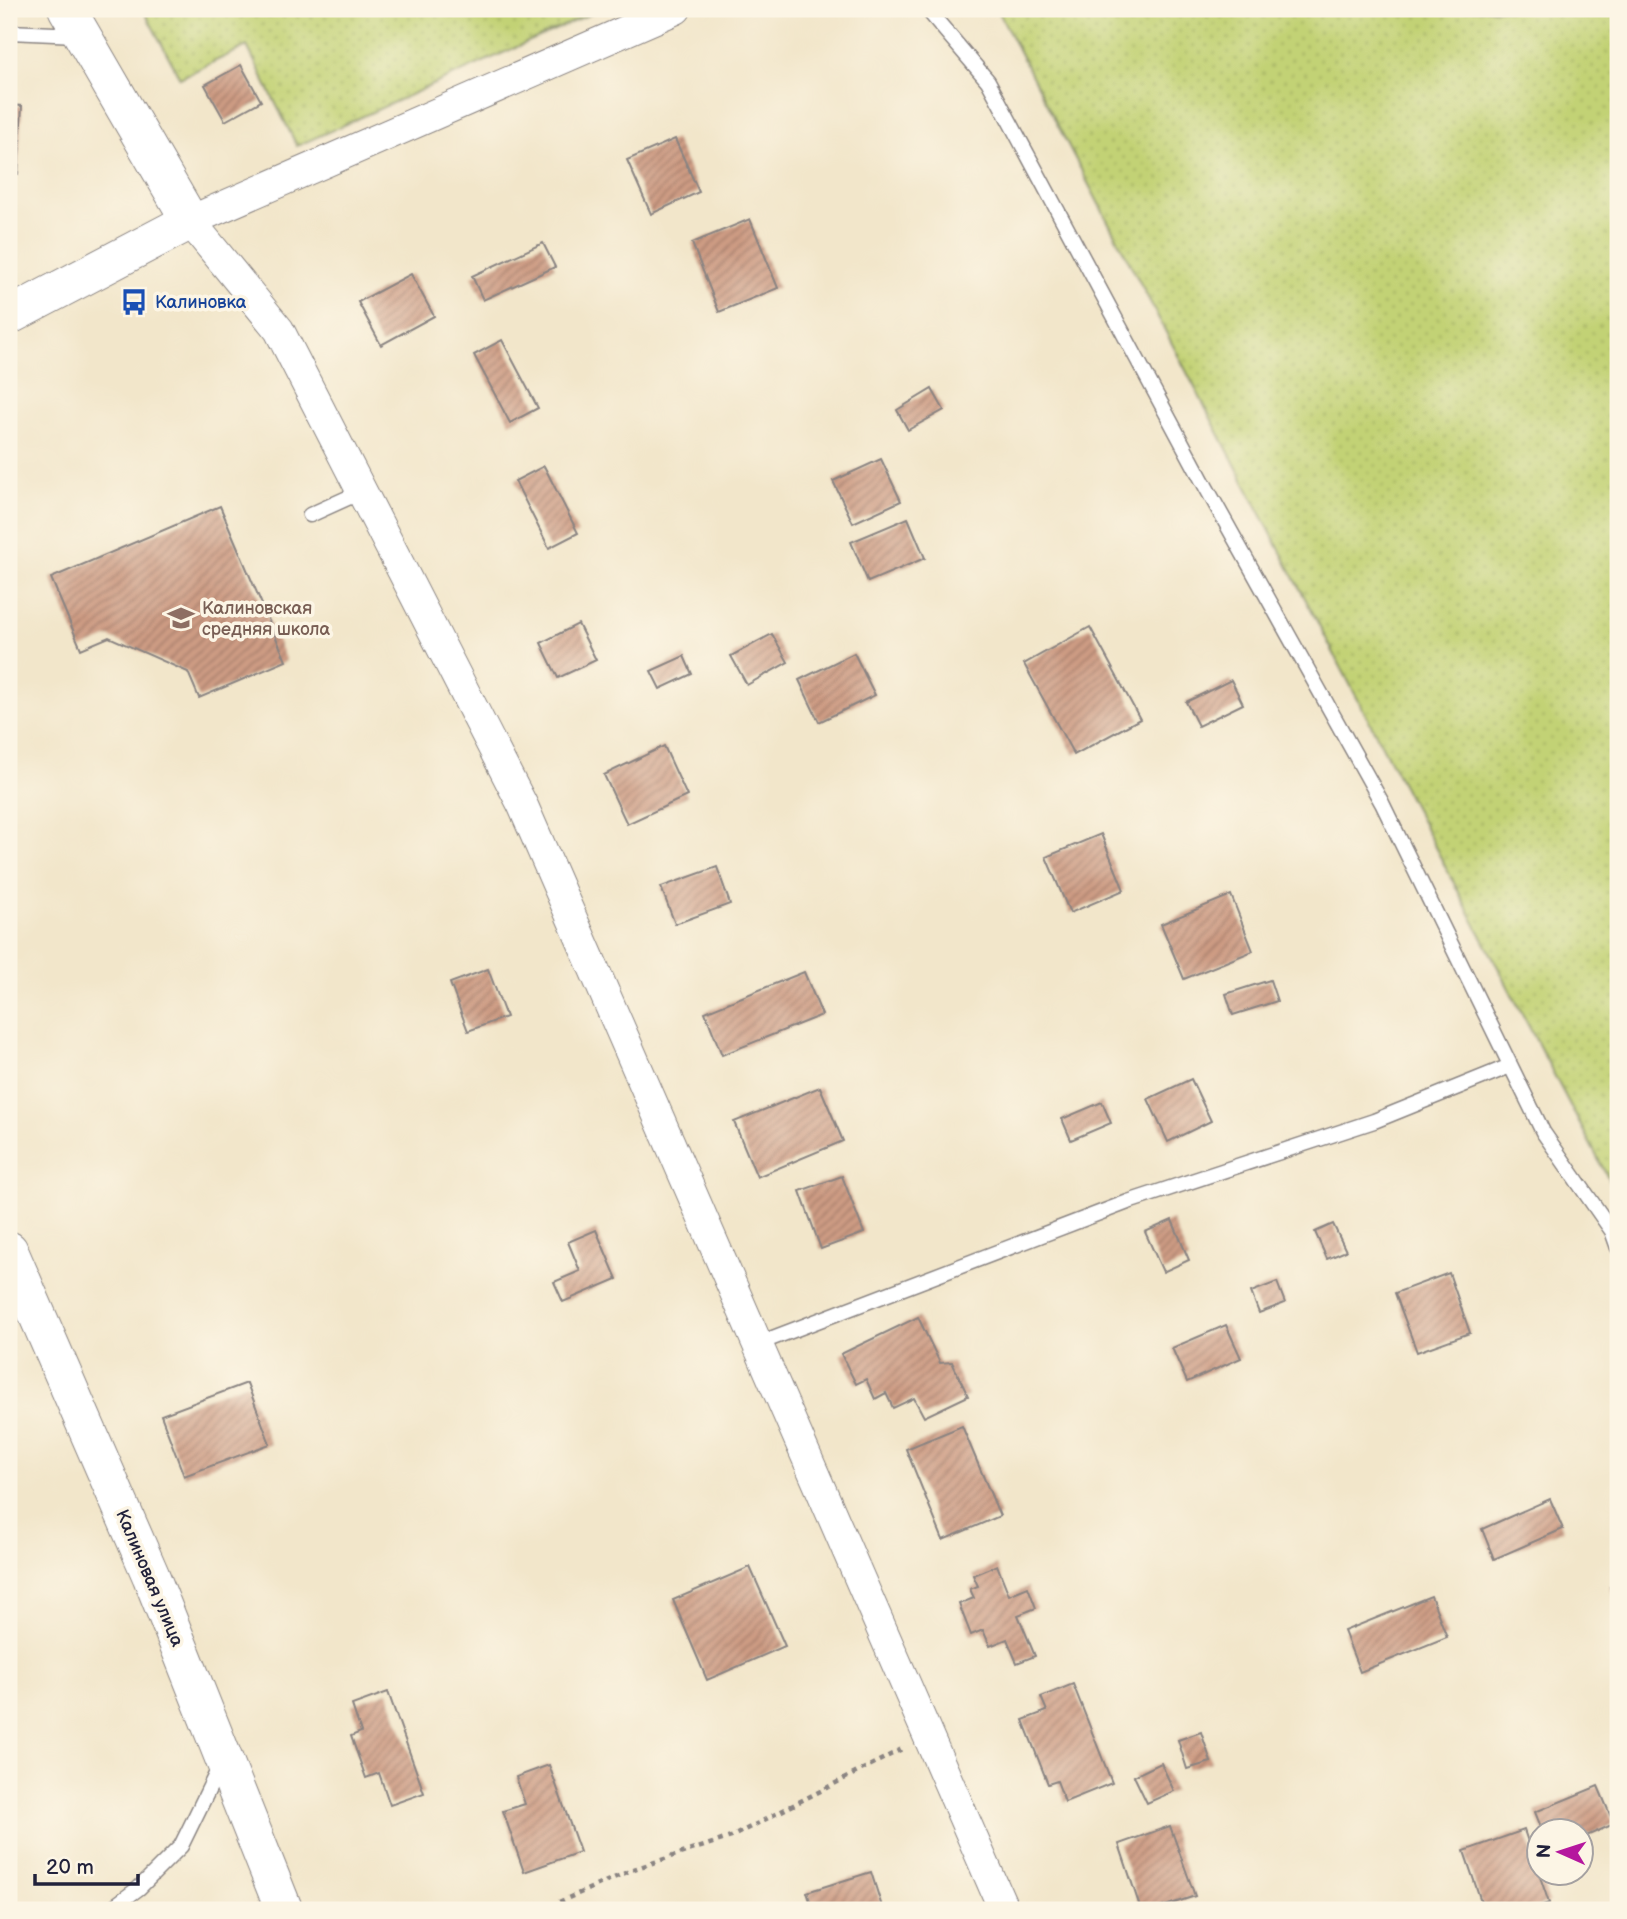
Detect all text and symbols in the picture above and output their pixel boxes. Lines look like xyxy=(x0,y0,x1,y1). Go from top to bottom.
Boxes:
bus stop icon: Калиновка xyxy=(119,287,149,317)
place label: Калиновка xyxy=(155,292,247,313)
place label: Калиновская средняя школа xyxy=(202,598,331,640)
school or university icon: Калиновская средняя школа xyxy=(166,603,196,633)
street label: Калиновая улица xyxy=(111,1507,188,1650)
north arrow xyxy=(1526,1818,1596,1888)
scale bar xyxy=(35,1842,138,1886)
text: N xyxy=(1533,1843,1556,1859)
text: 20 m xyxy=(46,1855,94,1880)

